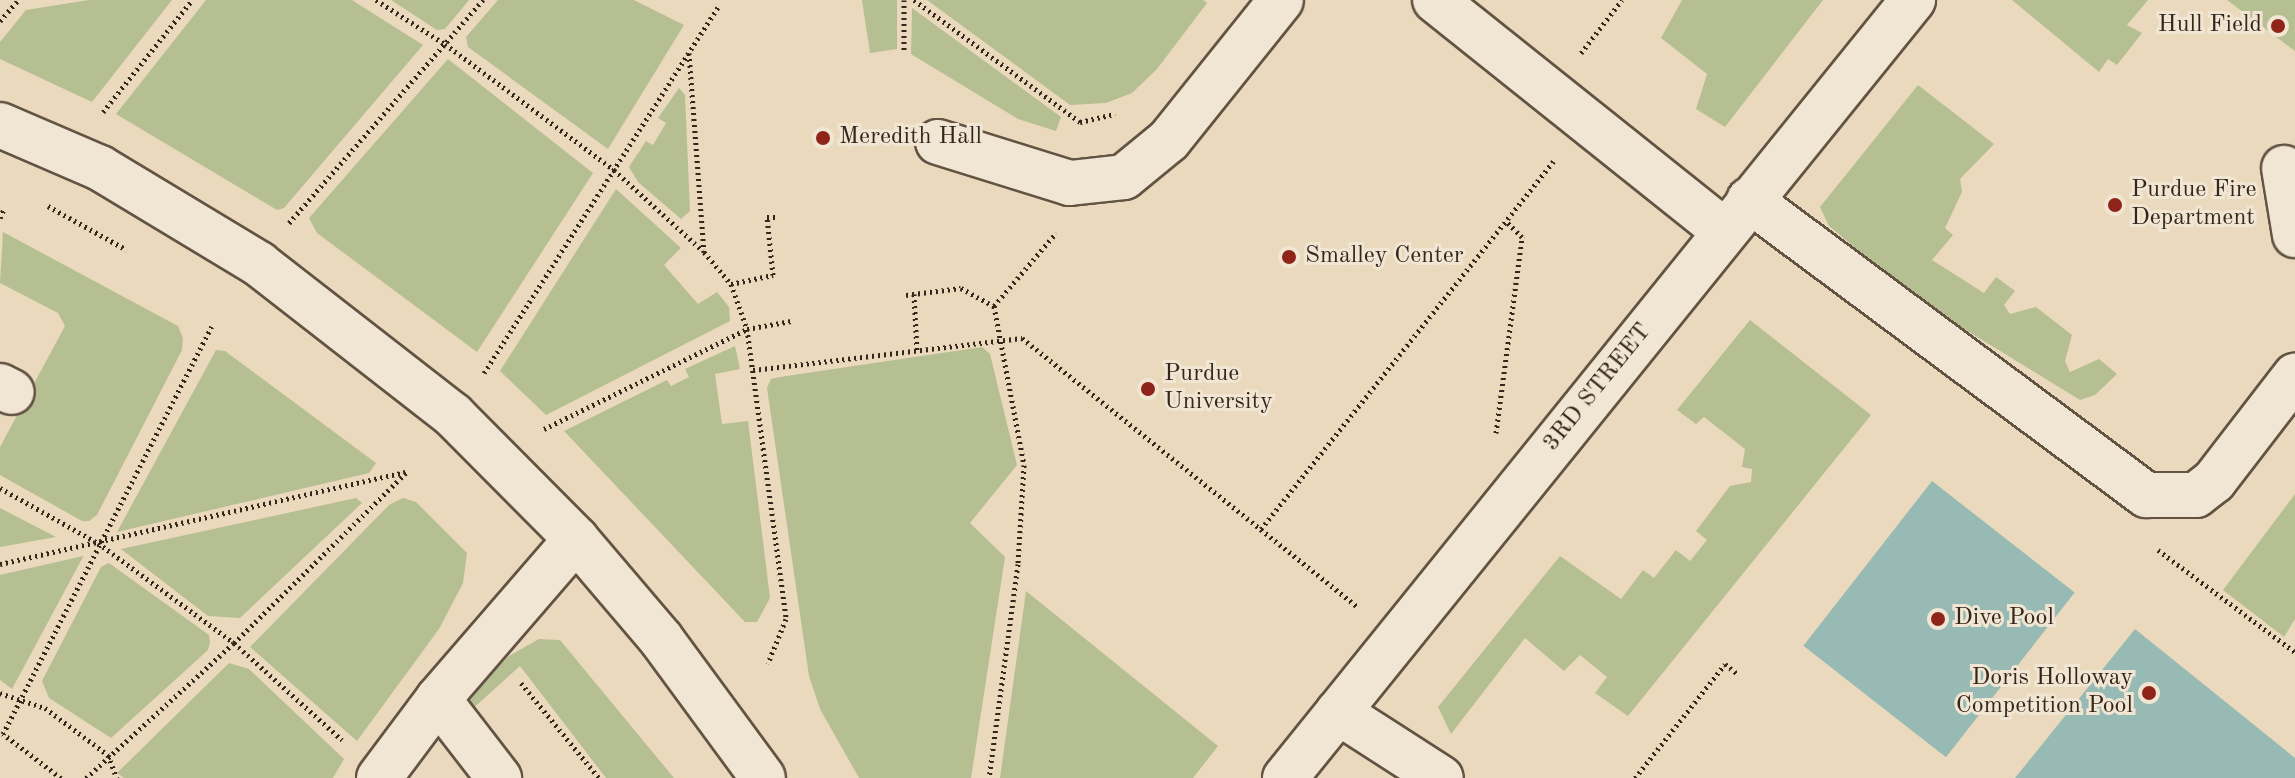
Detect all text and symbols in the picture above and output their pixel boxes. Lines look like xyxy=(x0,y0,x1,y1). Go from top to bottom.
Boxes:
place label: Hull Field xyxy=(2158,12,2262,40)
marker: Hull Field xyxy=(2269,17,2287,35)
place label: Meredith Hall xyxy=(839,124,982,152)
marker: Meredith Hall xyxy=(814,129,832,147)
place label: Purdue Fire Department xyxy=(2131,177,2257,233)
marker: Purdue Fire Department xyxy=(2106,196,2124,214)
place label: Smalley Center xyxy=(1305,243,1464,271)
marker: Smalley Center xyxy=(1280,248,1298,266)
street label: 3RD STREET xyxy=(1538,318,1658,458)
place label: Purdue University xyxy=(1164,361,1273,417)
marker: Purdue University xyxy=(1139,380,1157,398)
place label: Dive Pool xyxy=(1954,605,2054,633)
marker: Dive Pool xyxy=(1929,610,1947,628)
place label: Doris Holloway Competition Pool xyxy=(1956,665,2133,721)
marker: Doris Holloway Competition Pool xyxy=(2140,684,2158,702)

